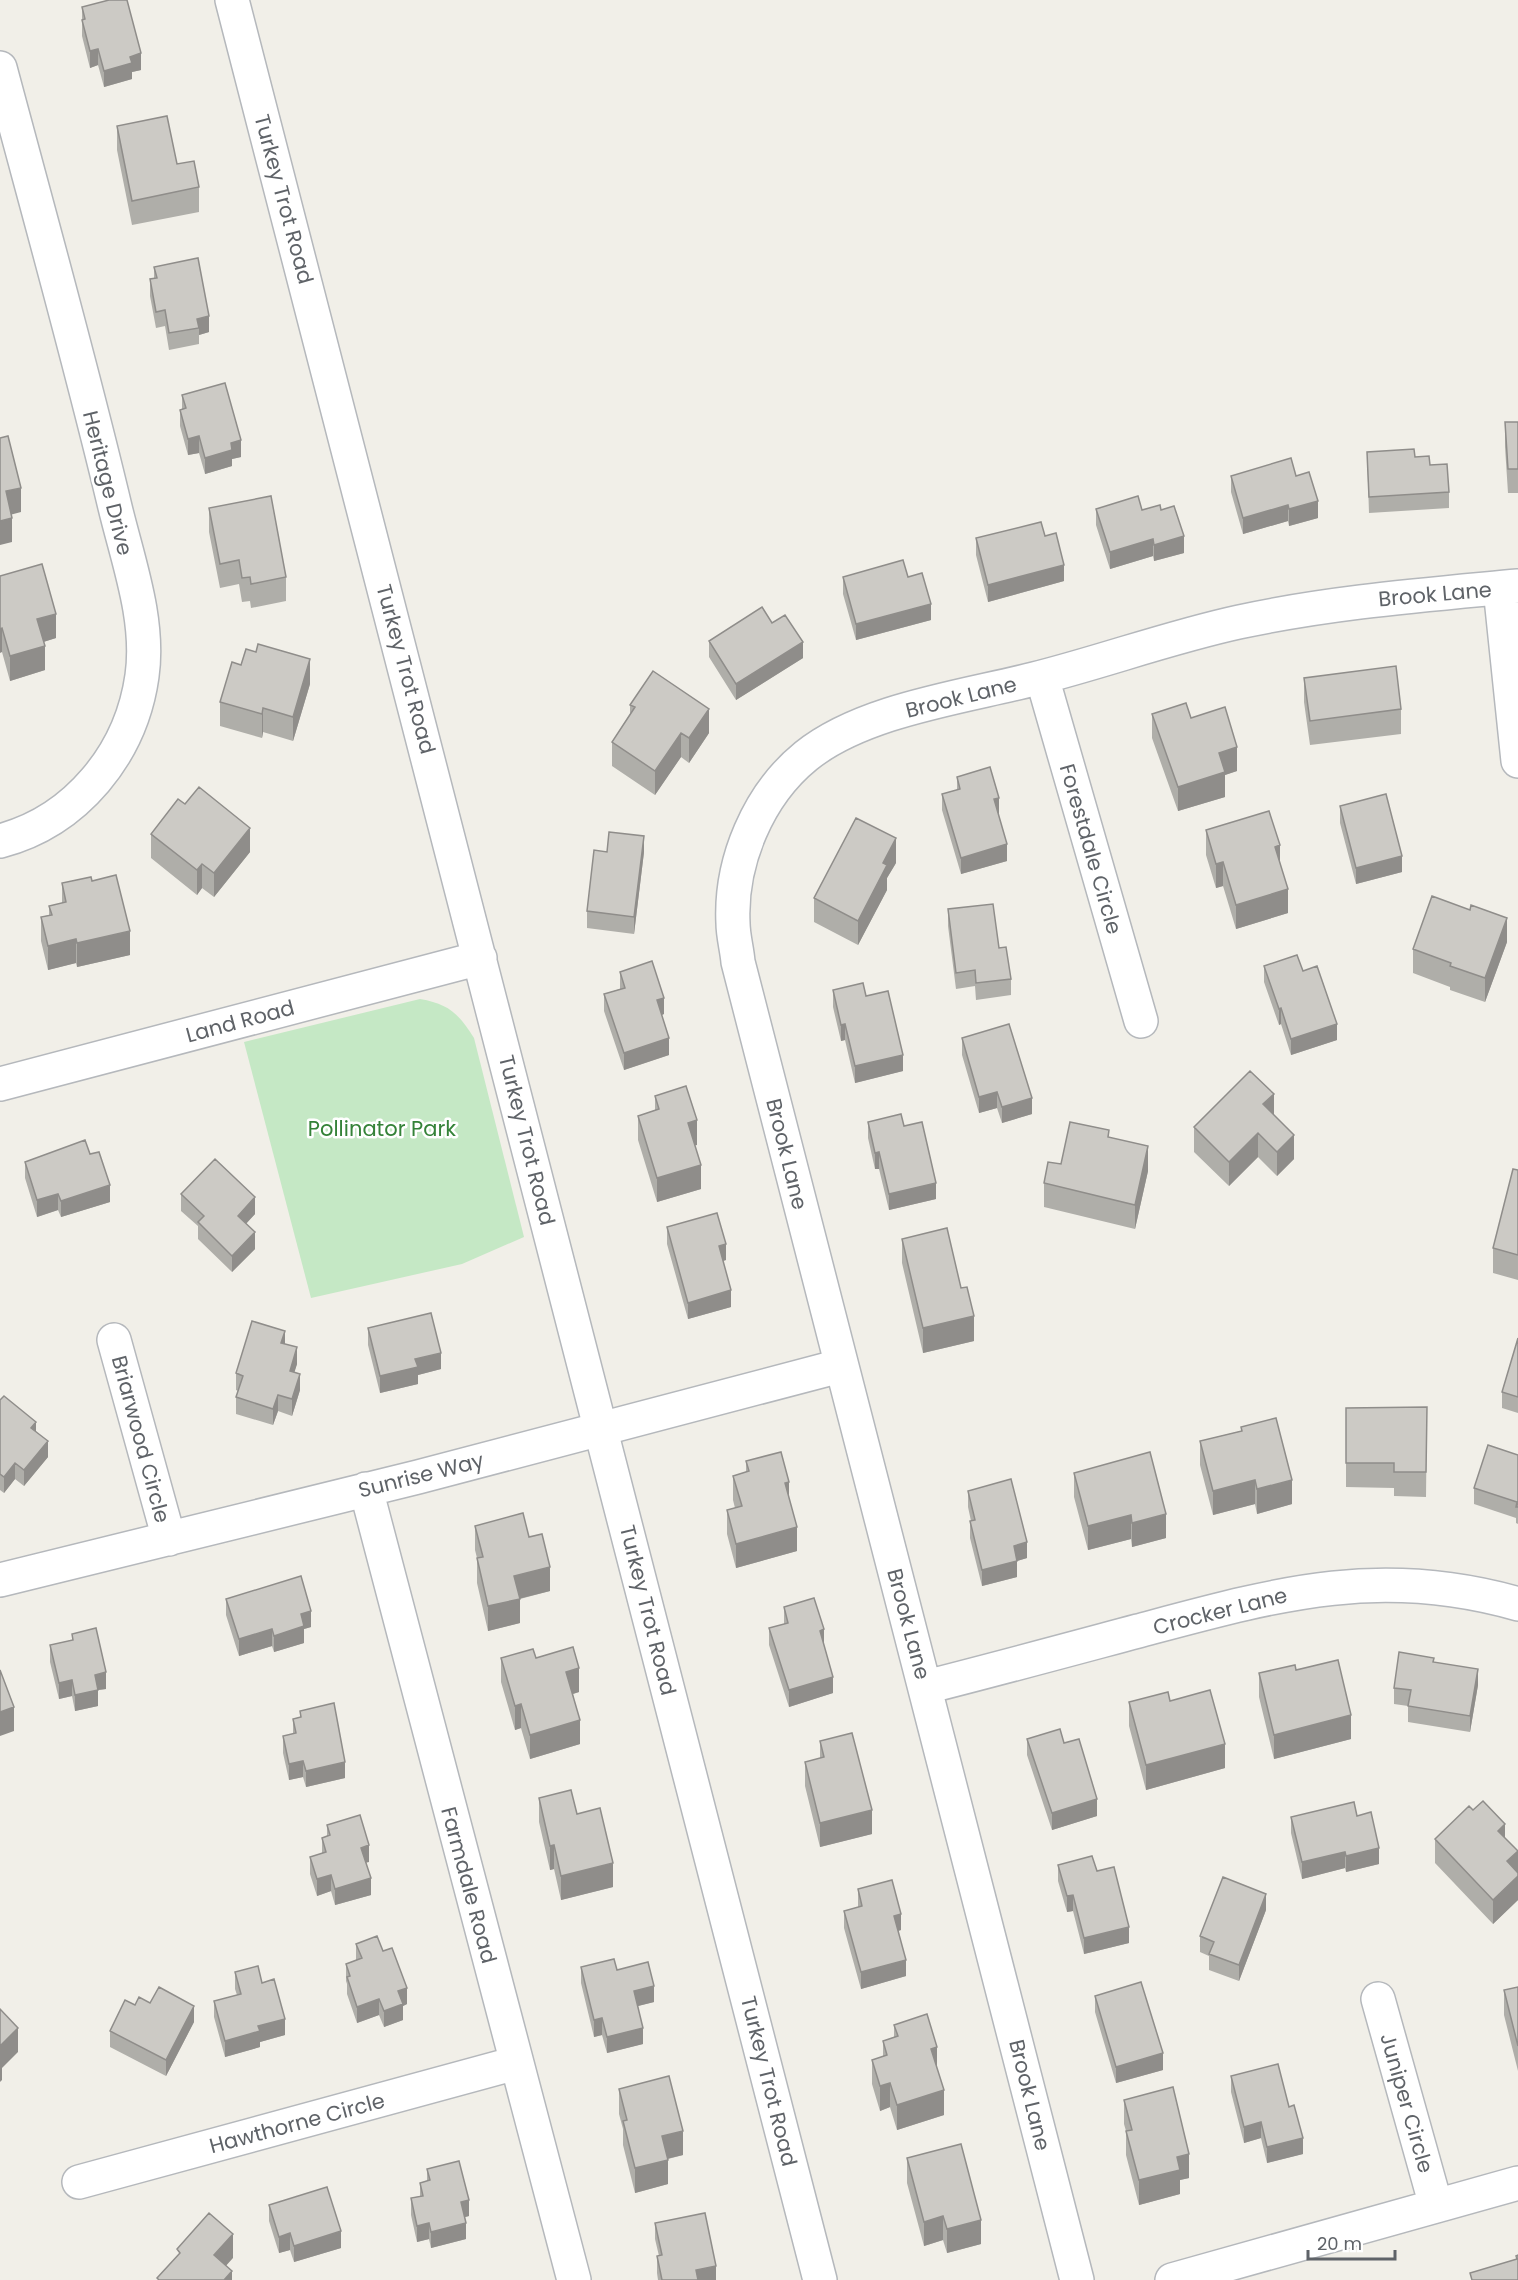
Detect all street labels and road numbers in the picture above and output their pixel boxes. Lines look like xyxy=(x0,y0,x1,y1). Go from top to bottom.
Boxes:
street label: Turkey Trot Road xyxy=(247,111,321,287)
street label: Heritage Drive xyxy=(76,408,140,558)
street label: Brook Lane xyxy=(1377,575,1493,613)
street label: Turkey Trot Road xyxy=(369,581,443,757)
street label: Brook Lane xyxy=(902,669,1020,725)
street label: Forestdale Circle xyxy=(1053,761,1129,937)
street label: Land Road xyxy=(183,993,297,1049)
street label: Turkey Trot Road xyxy=(492,1052,562,1228)
street label: Brook Lane xyxy=(759,1095,815,1213)
street label: Briarwood Circle xyxy=(105,1352,177,1526)
street label: Sunrise Way xyxy=(355,1445,487,1505)
street label: Turkey Trot Road xyxy=(613,1522,683,1698)
street label: Brook Lane xyxy=(880,1565,938,1683)
street label: Crocker Lane xyxy=(1150,1580,1290,1642)
street label: Farmdale Road xyxy=(434,1803,504,1967)
street label: Turkey Trot Road xyxy=(734,1993,804,2169)
street label: Juniper Circle xyxy=(1373,2030,1441,2176)
street label: Brook Lane xyxy=(1002,2036,1058,2154)
street label: Hawthorne Circle xyxy=(206,2086,388,2160)

